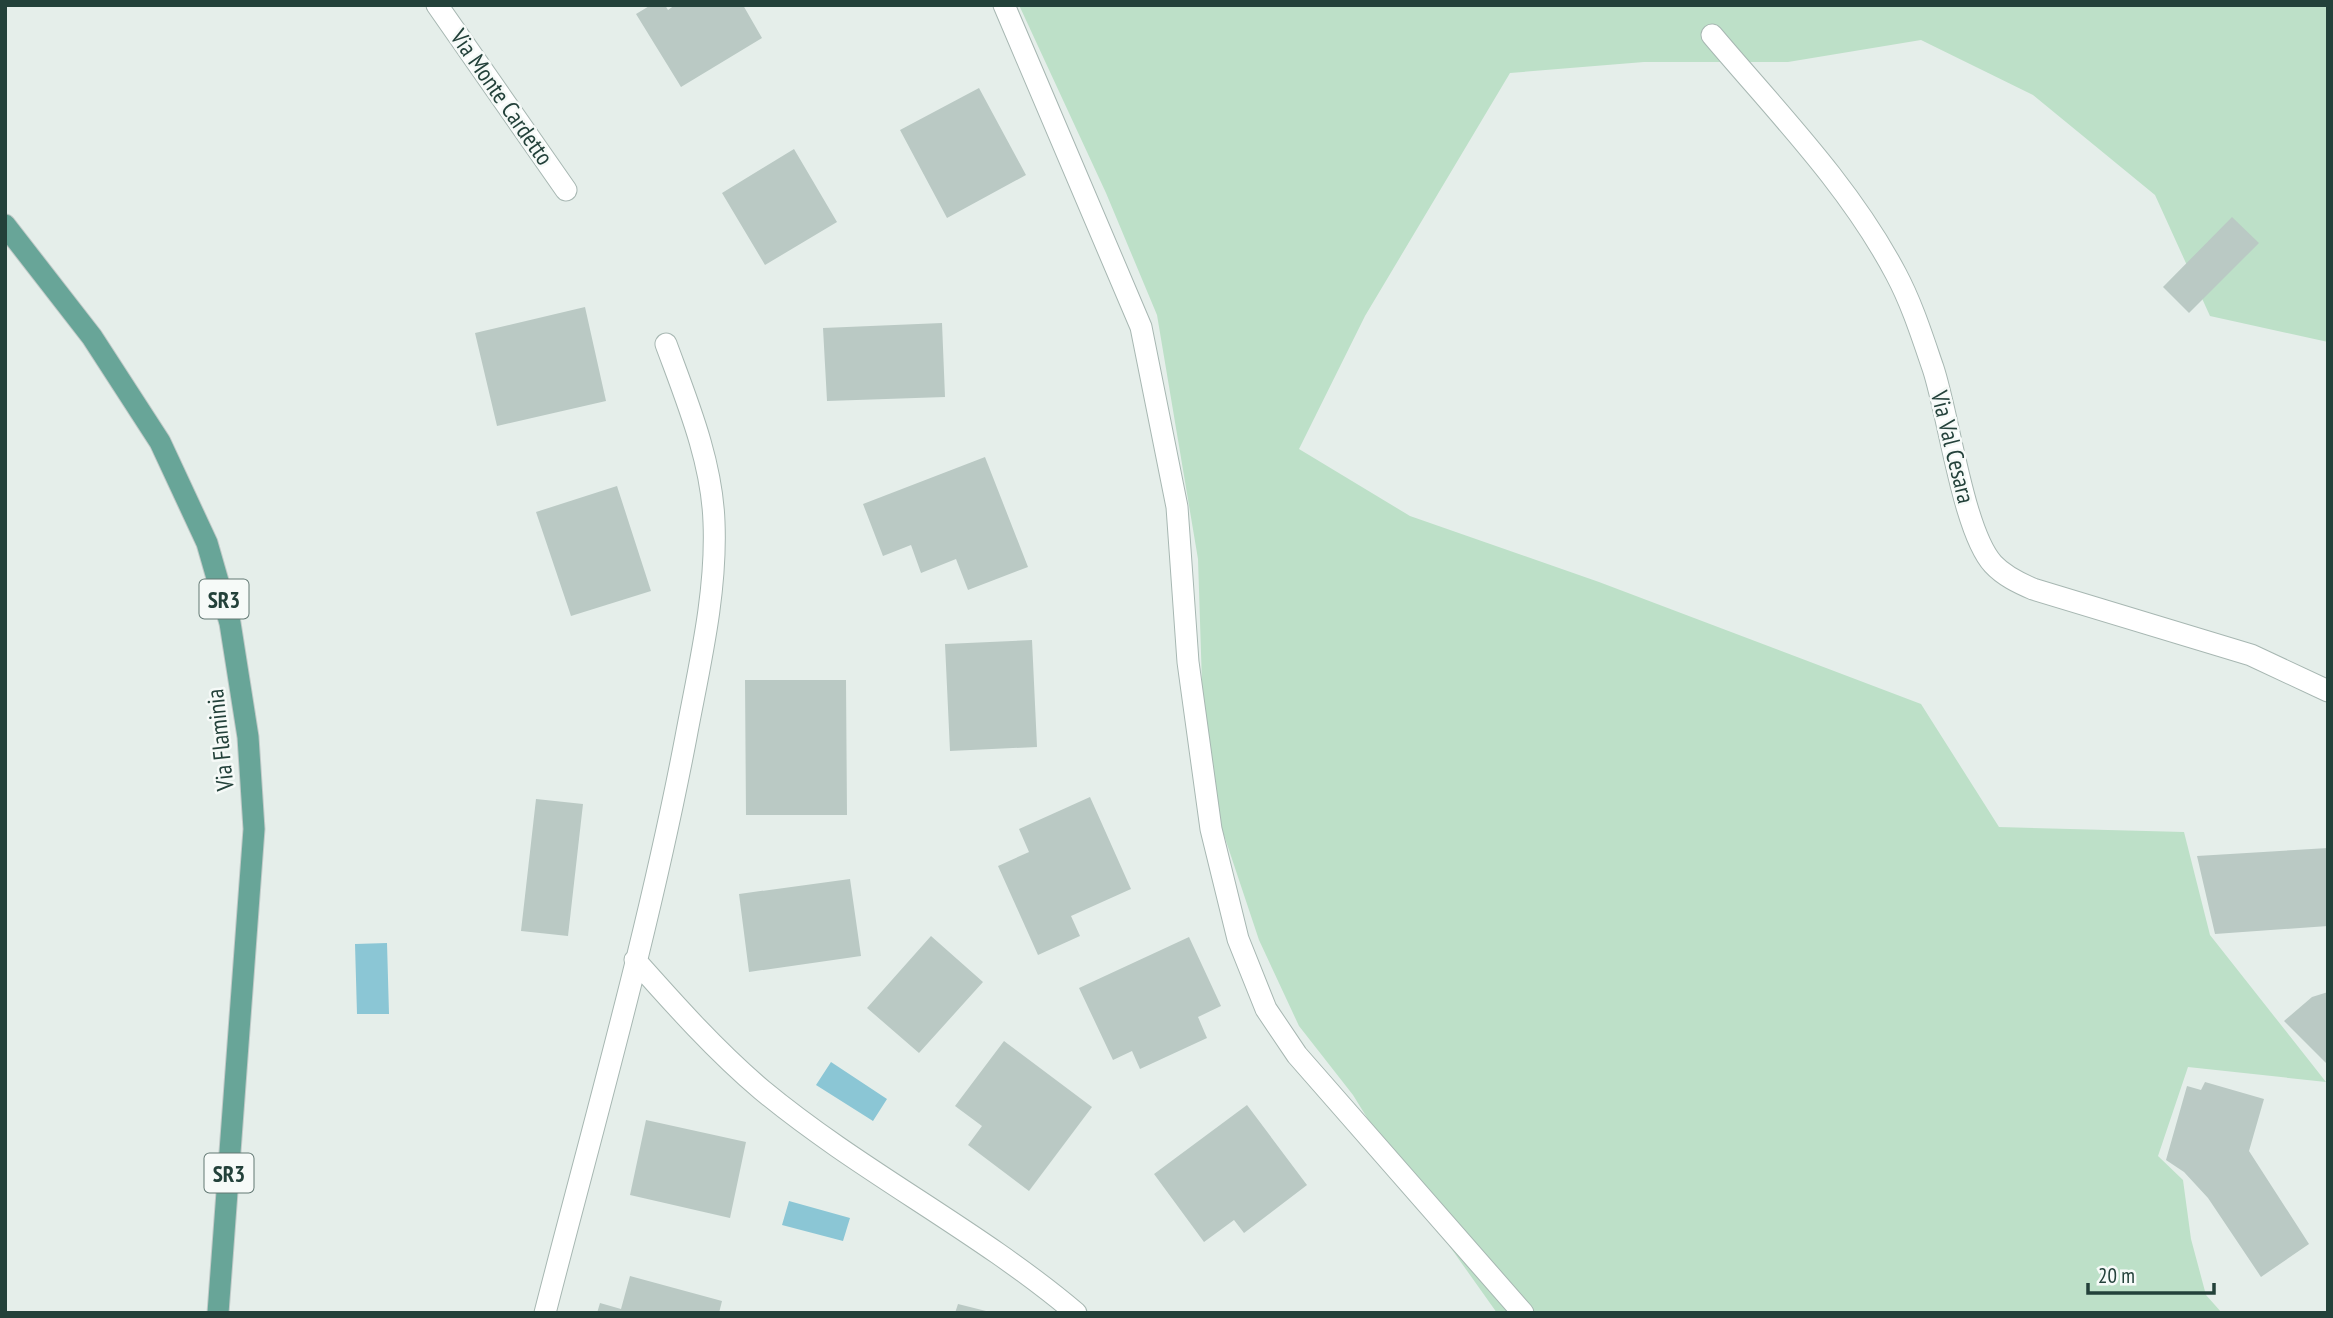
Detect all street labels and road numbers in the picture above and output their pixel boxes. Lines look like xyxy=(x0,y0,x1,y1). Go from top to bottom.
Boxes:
street label: Via Monte Cardetto xyxy=(443,22,560,171)
street label: Via Val Cesara xyxy=(1924,387,1982,507)
road number: SR3 xyxy=(200,580,248,618)
street label: Via Flaminia xyxy=(199,688,241,793)
road number: SR3 xyxy=(204,1154,254,1192)

